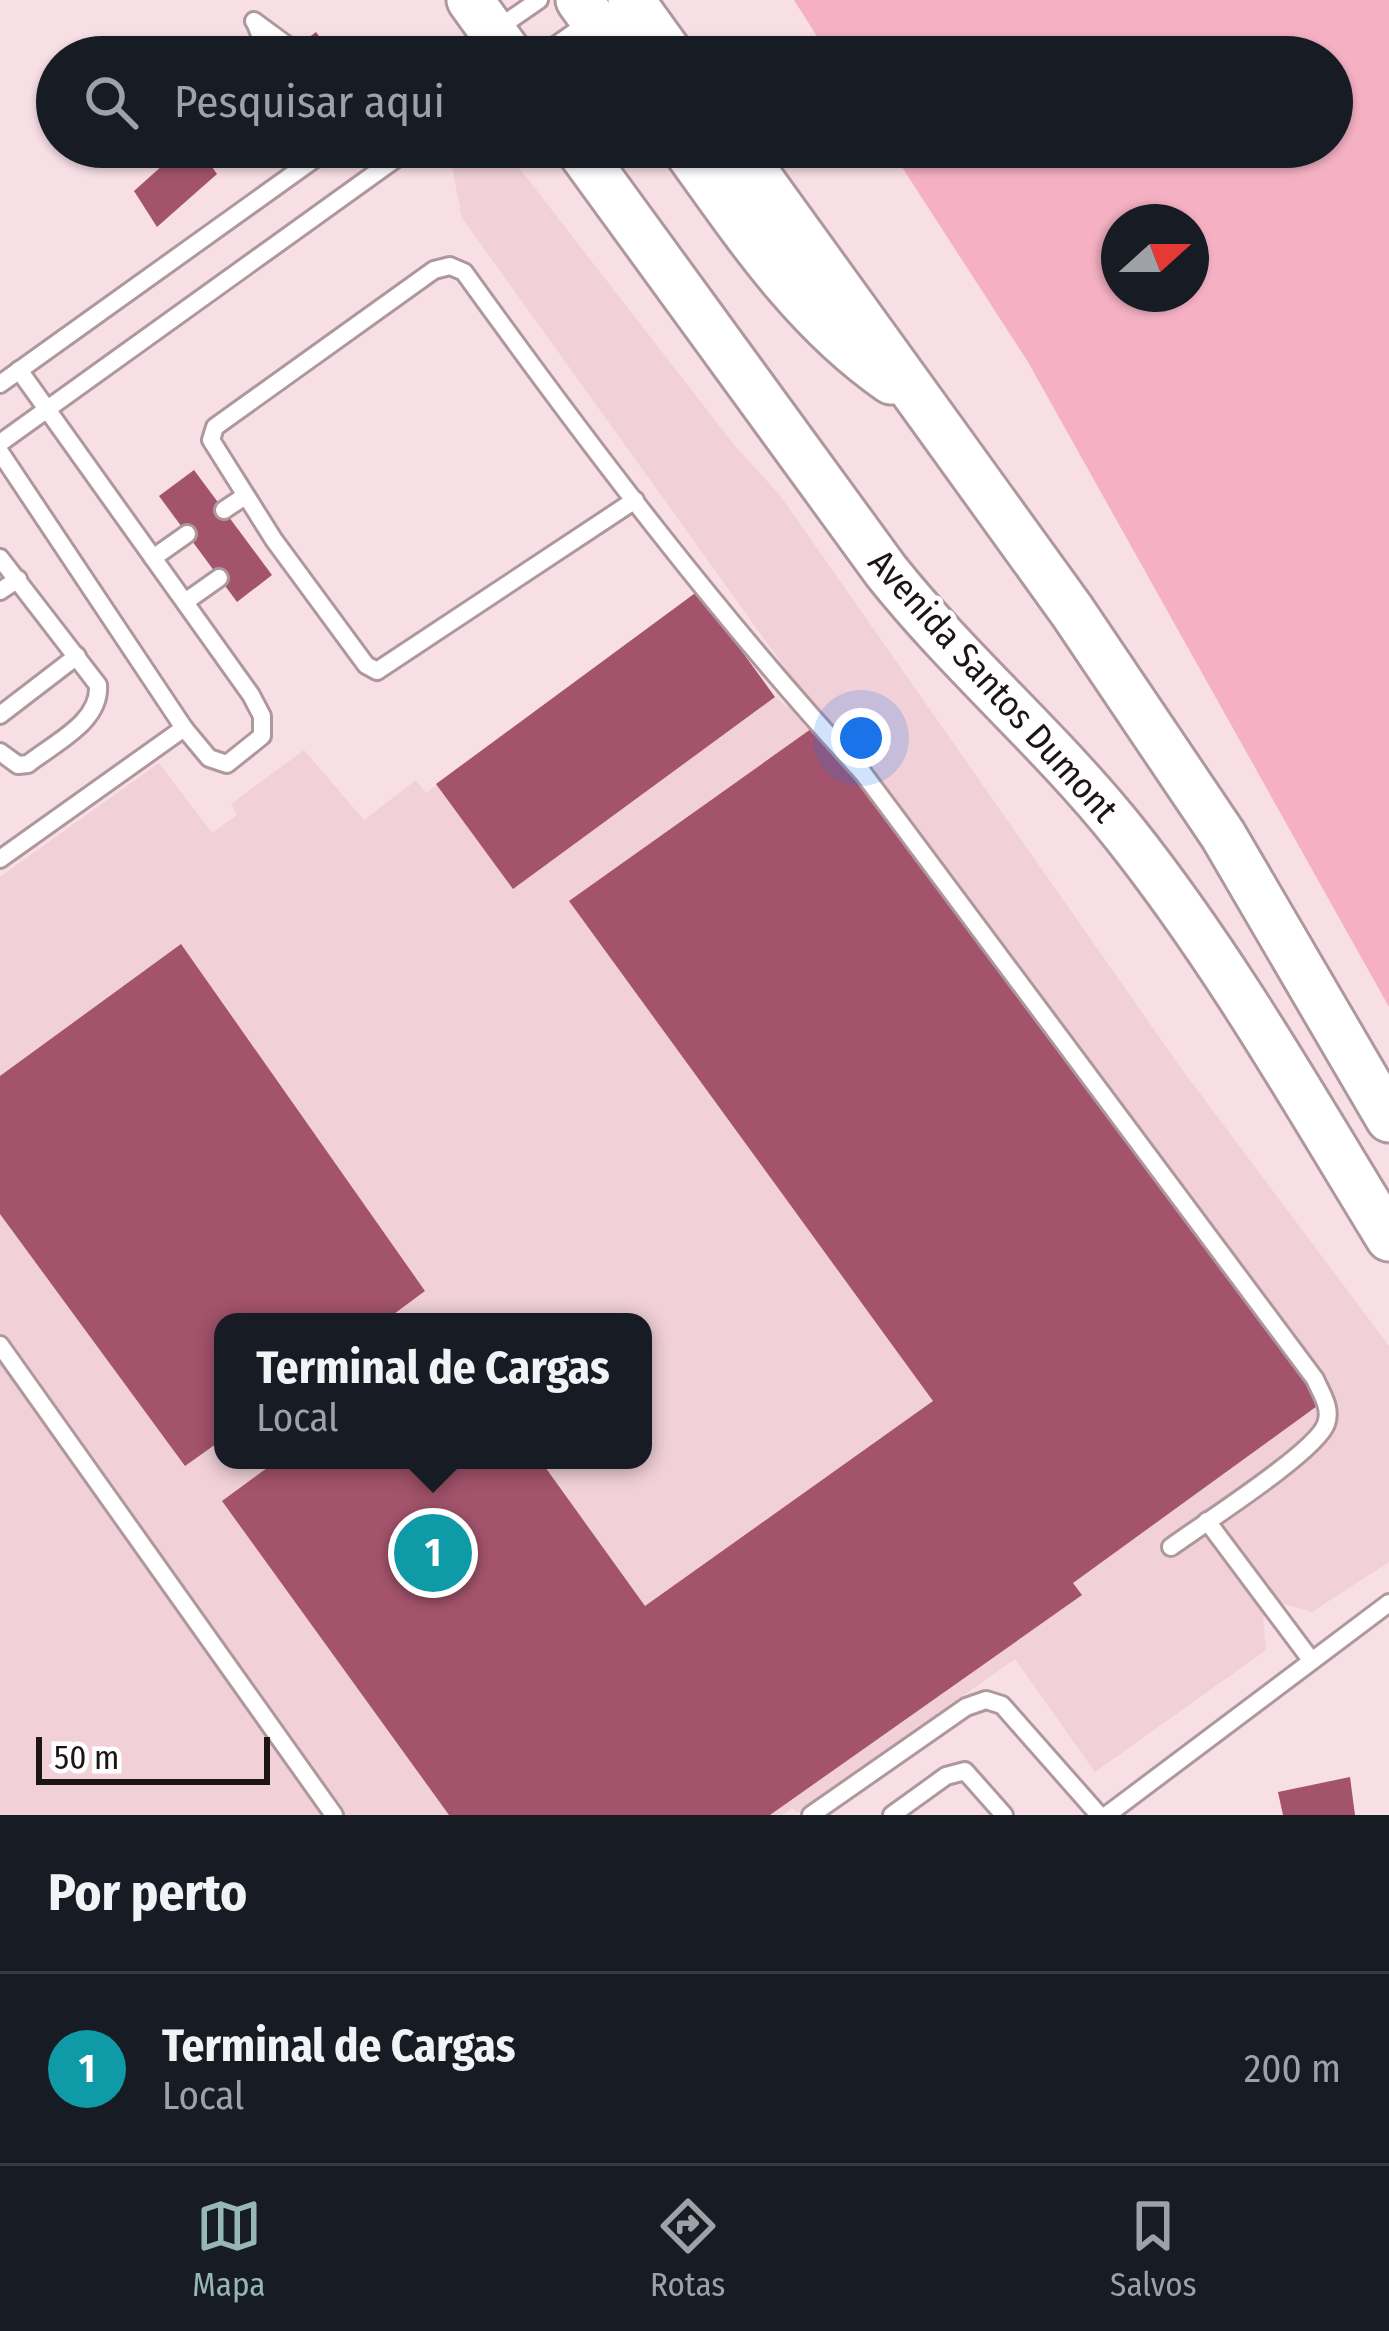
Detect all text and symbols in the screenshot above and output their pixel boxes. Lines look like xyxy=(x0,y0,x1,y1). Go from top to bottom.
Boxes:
search box xyxy=(36,36,1353,168)
icon: search xyxy=(78,69,144,135)
text: Pesquisar aqui xyxy=(174,75,445,129)
north arrow xyxy=(1101,204,1209,312)
street label: Avenida Santos Dumont xyxy=(859,541,1127,832)
your location xyxy=(831,708,891,768)
popup xyxy=(214,1313,652,1469)
text: Terminal de Cargas xyxy=(256,1341,610,1395)
text: Local xyxy=(256,1395,339,1441)
pin: 1 xyxy=(394,1508,472,1598)
scale bar xyxy=(36,1731,270,1784)
text: 50 m xyxy=(54,1738,119,1778)
text: Por perto xyxy=(48,1862,247,1924)
text: Terminal de Cargas xyxy=(162,2019,515,2073)
text: 1 xyxy=(79,2046,95,2092)
text: 200 m xyxy=(1244,2046,1341,2092)
text: Local xyxy=(162,2073,244,2119)
tab: Mapa xyxy=(192,2193,265,2305)
tab: Rotas xyxy=(650,2193,725,2305)
tab: Salvos xyxy=(1110,2193,1197,2305)

